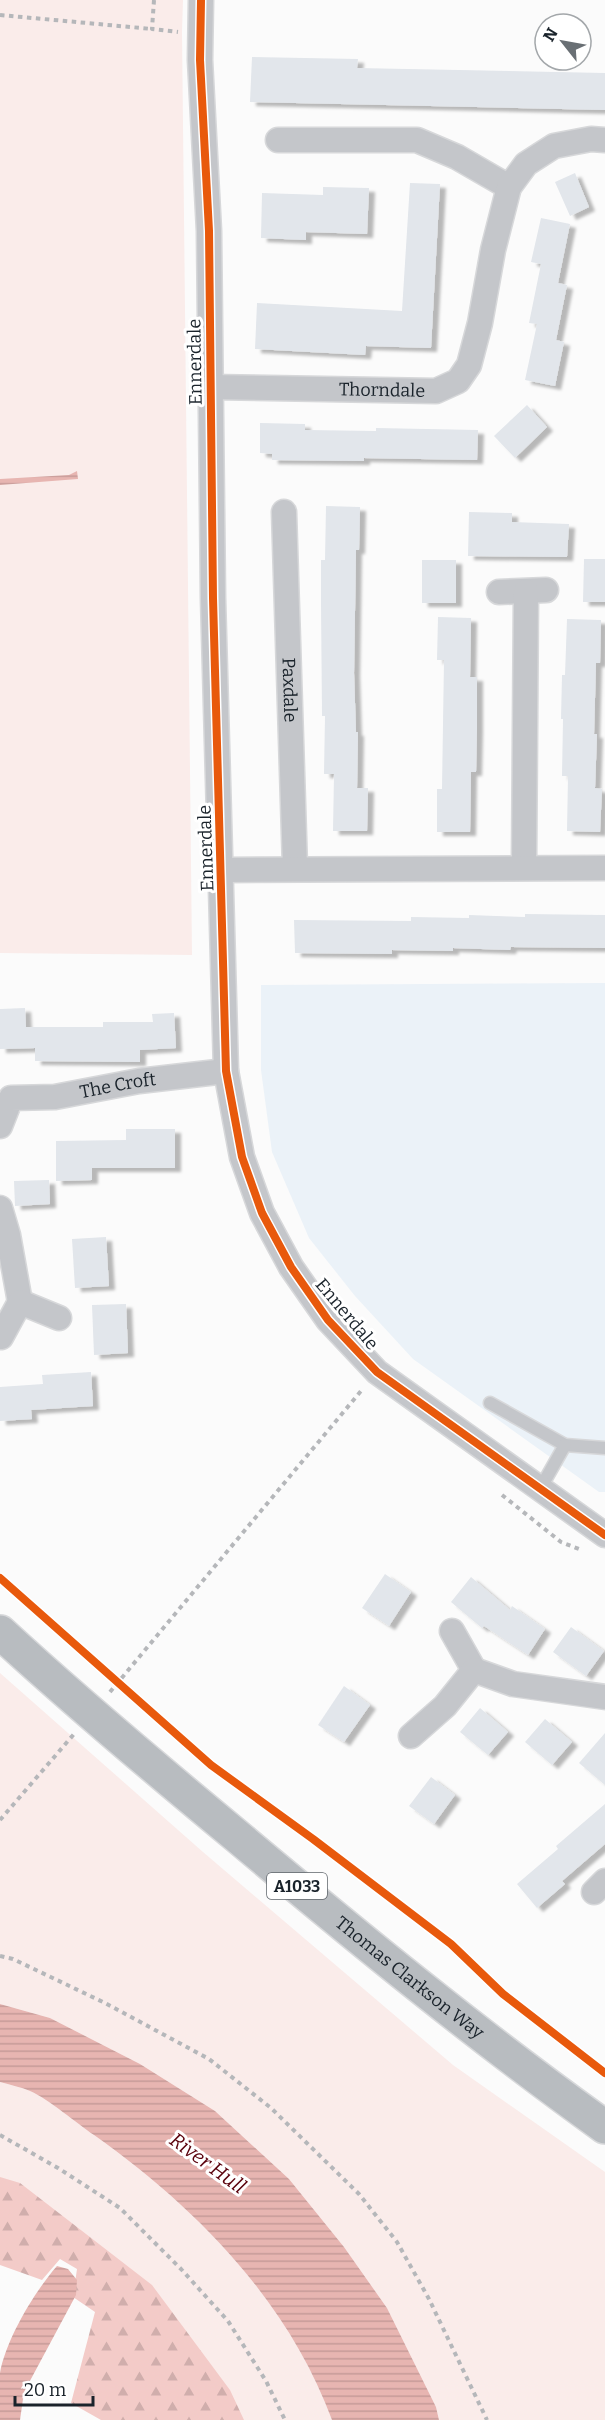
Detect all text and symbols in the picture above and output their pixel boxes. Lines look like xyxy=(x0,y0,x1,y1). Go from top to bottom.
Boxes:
north arrow xyxy=(533,12,593,72)
text: N xyxy=(539,24,562,45)
street label: Ennerdale xyxy=(183,319,207,405)
street label: Thorndale xyxy=(339,378,425,402)
street label: Paxdale xyxy=(278,657,301,723)
street label: Ennerdale xyxy=(193,804,219,892)
street label: The Croft xyxy=(78,1068,157,1103)
street label: Ennerdale xyxy=(311,1274,383,1354)
road number: A1033 xyxy=(267,1873,327,1899)
street label: Thomas Clarkson Way xyxy=(331,1911,489,2044)
water label: River Hull xyxy=(165,2127,251,2199)
scale bar xyxy=(15,2369,93,2407)
text: 20 m xyxy=(24,2379,66,2401)

